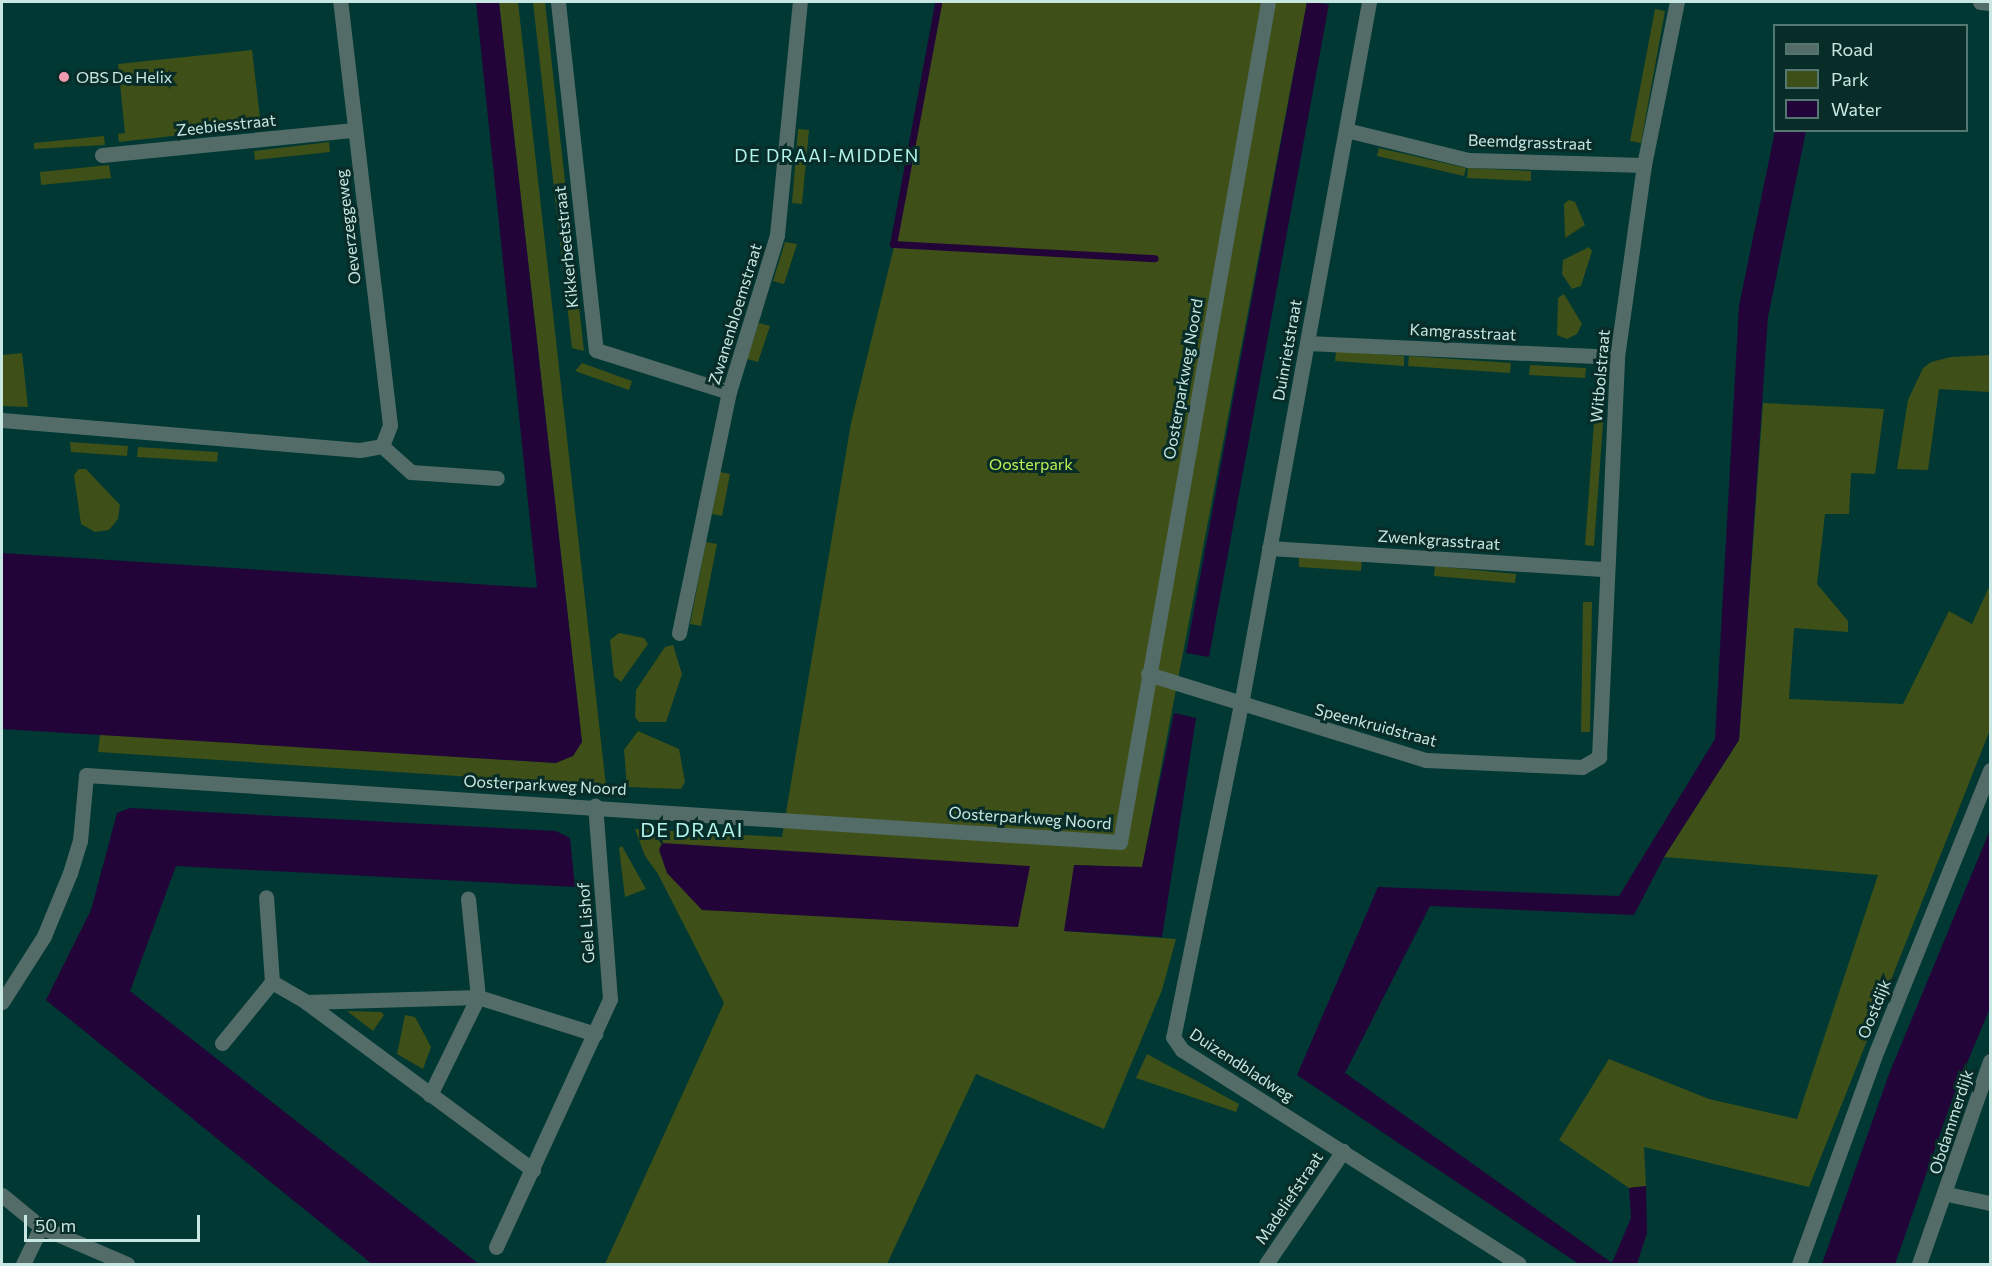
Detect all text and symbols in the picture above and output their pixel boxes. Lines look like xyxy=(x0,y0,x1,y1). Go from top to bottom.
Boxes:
legend xyxy=(1773,24,1968,132)
text: Road xyxy=(1831,38,1873,60)
place label: OBS De Helix xyxy=(76,67,172,87)
text: Park xyxy=(1831,68,1869,90)
marker: OBS De Helix xyxy=(57,70,71,84)
text: Water xyxy=(1831,98,1882,120)
street label: Zeebiesstraat xyxy=(175,110,277,140)
street label: Beemdgrasstraat xyxy=(1468,130,1592,154)
district label: DE DRAAI-MIDDEN xyxy=(734,144,920,166)
street label: Oeverzeggeweg xyxy=(331,169,365,285)
street label: Kikkerbeetstraat xyxy=(550,185,582,309)
street label: Zwanenbloemstraat xyxy=(704,241,766,387)
street label: Oosterparkweg Noord xyxy=(1159,297,1207,461)
street label: Duinrietstraat xyxy=(1269,298,1305,402)
street label: Kamgrasstraat xyxy=(1409,320,1517,344)
street label: Witbolstraat xyxy=(1586,329,1614,423)
park label: Oosterpark xyxy=(989,454,1073,474)
street label: Zwenkgrasstraat xyxy=(1377,526,1501,554)
street label: Speenkruidstraat xyxy=(1313,699,1439,751)
street label: Oosterparkweg Noord xyxy=(463,771,627,799)
street label: Oosterparkweg Noord xyxy=(948,803,1112,833)
district label: DE DRAAI xyxy=(640,817,744,841)
street label: Gele Lishof xyxy=(574,882,598,964)
street label: Oostdijk xyxy=(1853,977,1895,1041)
street label: Duizendbladweg xyxy=(1186,1024,1298,1106)
street label: Obdammerdijk xyxy=(1925,1067,1977,1177)
street label: Madeliefstraat xyxy=(1251,1148,1327,1248)
scale bar xyxy=(27,1203,202,1241)
text: 50 m xyxy=(35,1214,76,1236)

